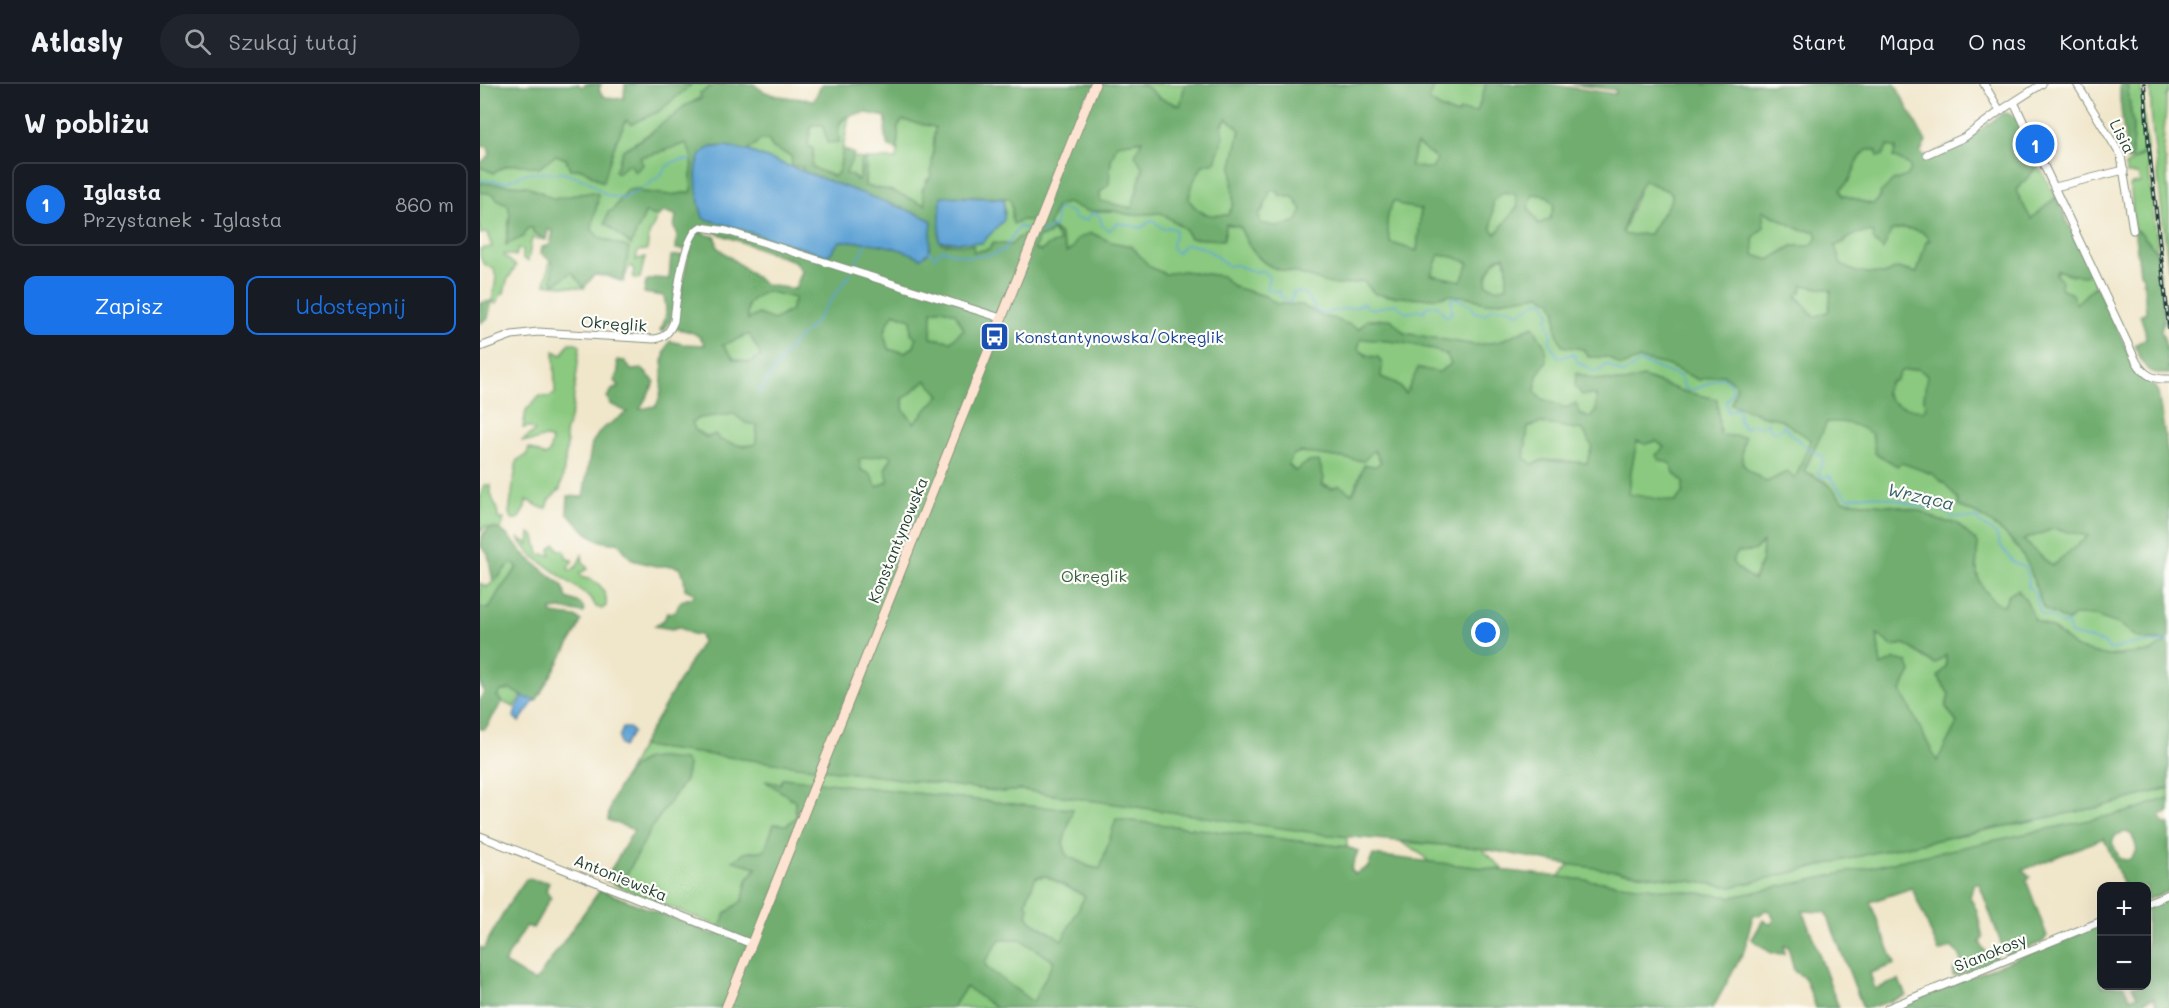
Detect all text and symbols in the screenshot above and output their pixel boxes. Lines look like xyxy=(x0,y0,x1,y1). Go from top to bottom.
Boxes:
search box xyxy=(160,14,580,68)
text: Atlasly xyxy=(30,23,124,59)
icon: search xyxy=(181,25,214,58)
text: Szukaj tutaj xyxy=(229,27,358,56)
text: Start xyxy=(1792,28,1846,55)
text: Mapa xyxy=(1879,28,1935,55)
text: O nas xyxy=(1968,28,2026,55)
text: Kontakt xyxy=(2059,28,2139,55)
text: W pobliżu xyxy=(24,106,150,140)
street label: Lisia xyxy=(2105,115,2141,157)
pin: 1 xyxy=(2016,122,2054,166)
text: Iglasta xyxy=(83,177,161,206)
text: 1 xyxy=(41,191,50,217)
text: 860 m xyxy=(395,191,454,217)
text: Przystanek · Iglasta xyxy=(83,206,282,232)
button: Zapisz xyxy=(24,276,234,335)
button: Udostępnij xyxy=(246,276,456,335)
street label: Okręglik xyxy=(580,310,648,336)
bus stop icon: Konstantynowska/Okręglik xyxy=(978,320,1010,352)
place label: Konstantynowska/Okręglik xyxy=(1015,326,1224,347)
street label: Konstantynowska xyxy=(862,474,932,606)
water label: Wrząca xyxy=(1885,477,1957,515)
park label: Okręglik xyxy=(1061,565,1127,586)
your location xyxy=(1471,618,1500,647)
street label: Antoniewska xyxy=(571,849,671,905)
map controls xyxy=(2097,882,2151,990)
button: + xyxy=(2097,882,2151,936)
street label: Sianokosy xyxy=(1951,928,2029,976)
button: − xyxy=(2097,936,2151,990)

